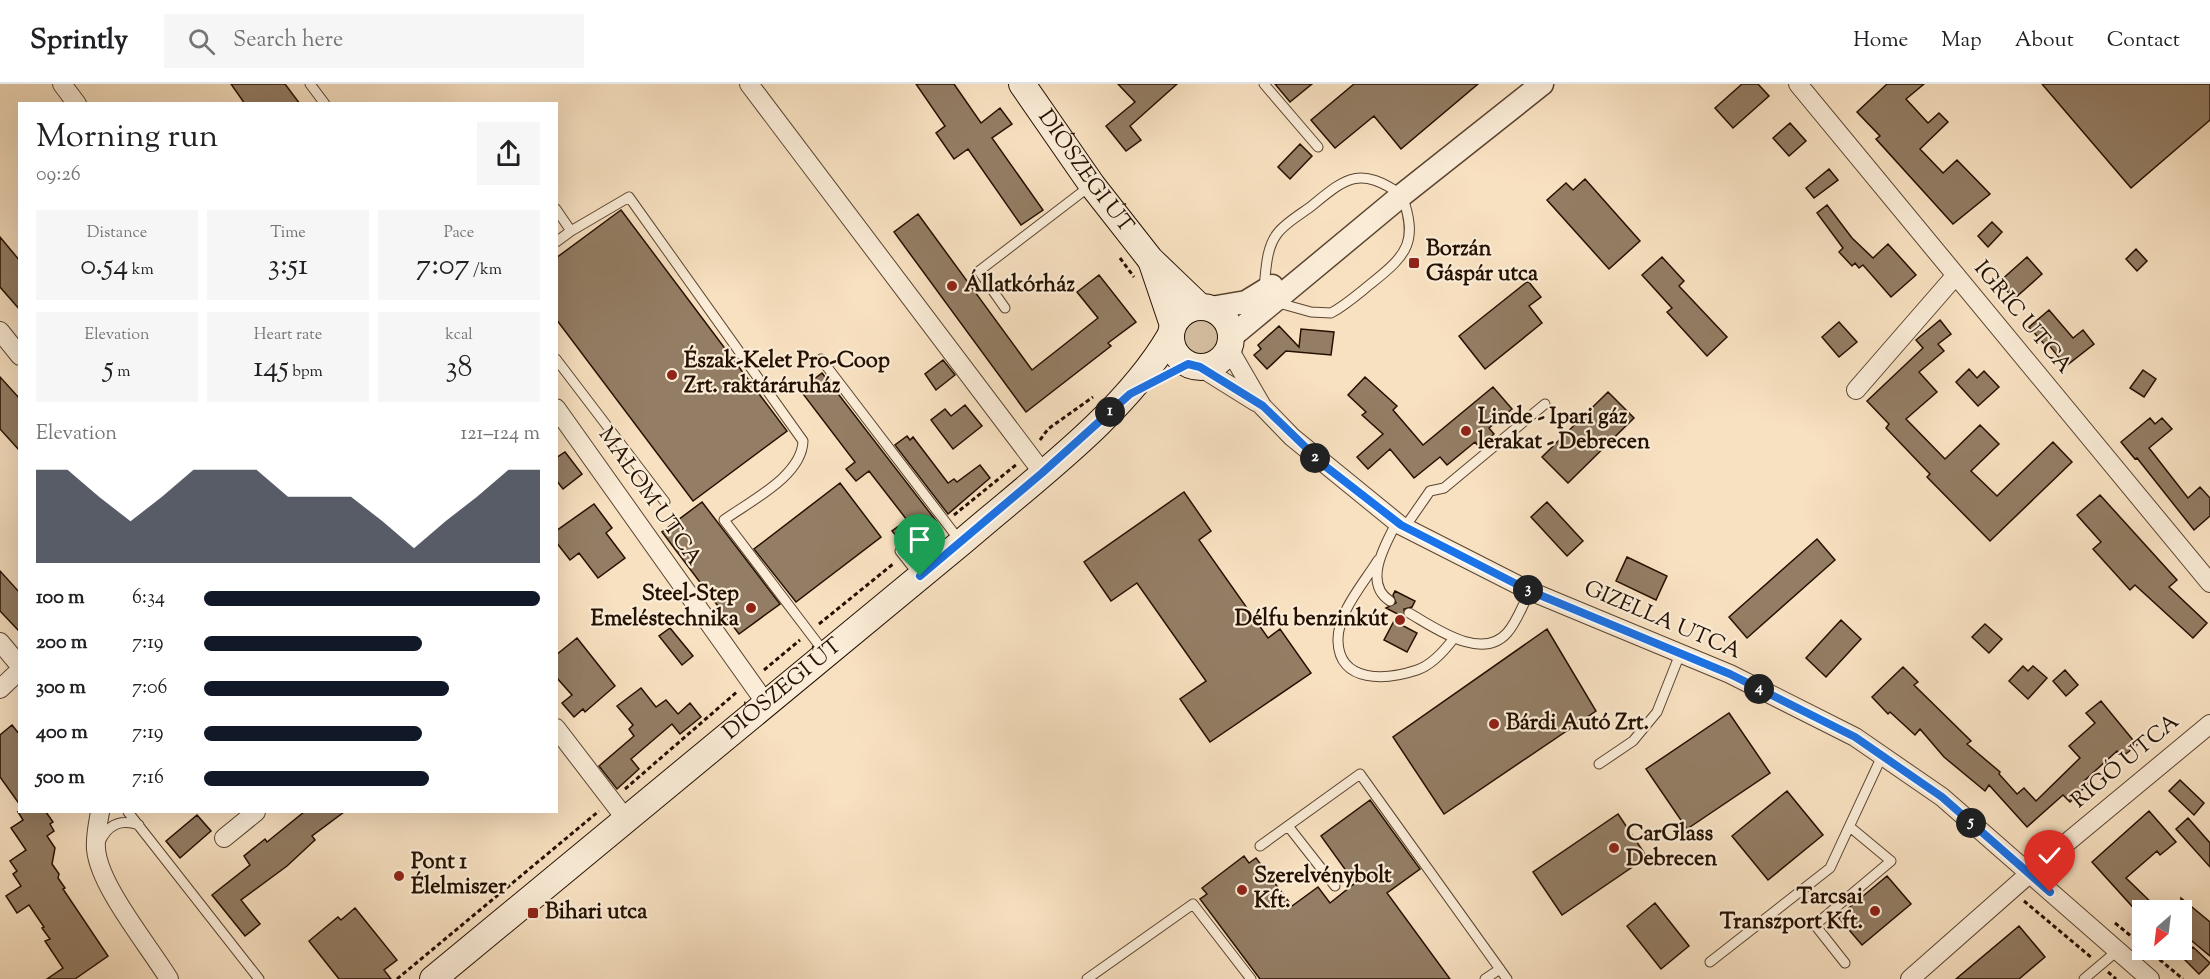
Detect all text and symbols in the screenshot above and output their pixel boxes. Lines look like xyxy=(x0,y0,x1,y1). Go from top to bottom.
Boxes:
search box xyxy=(164,14,584,68)
text: Sprintly xyxy=(30,21,128,61)
icon: search xyxy=(185,25,218,58)
text: Search here xyxy=(233,25,343,57)
text: Home xyxy=(1853,26,1908,56)
text: Map xyxy=(1941,26,1982,56)
text: About xyxy=(2015,26,2074,56)
text: Contact xyxy=(2107,26,2180,56)
street label: DIÓSZEGI ÚT xyxy=(1029,104,1141,241)
text: Morning run xyxy=(36,114,218,162)
button: share xyxy=(477,122,540,185)
text: 09:26 xyxy=(36,161,81,190)
text: Distance xyxy=(87,222,147,245)
text: Time xyxy=(270,222,306,245)
text: Pace xyxy=(444,222,474,245)
place label: Borzán Gáspár utca xyxy=(1426,234,1539,291)
text: 0.54 xyxy=(80,245,128,288)
text: 3:51 xyxy=(268,245,308,288)
text: 7:07 xyxy=(416,245,470,288)
street label: IGRIC UTCA xyxy=(1965,255,2079,382)
marker: Borzán Gáspár utca xyxy=(1407,256,1421,270)
text: km xyxy=(128,259,154,282)
text: /km xyxy=(470,259,502,282)
place label: Állatkórház xyxy=(964,269,1075,302)
marker: Állatkórház xyxy=(945,279,959,293)
text: Elevation xyxy=(85,324,149,347)
text: Heart rate xyxy=(254,324,322,347)
text: kcal xyxy=(445,324,473,347)
place label: Észak-Kelet Pro-Coop Zrt. raktáráruház xyxy=(684,345,890,403)
text: 5 xyxy=(104,347,114,390)
text: 145 xyxy=(253,347,289,390)
text: 38 xyxy=(445,347,473,390)
text: m xyxy=(114,361,130,384)
text: bpm xyxy=(289,361,323,384)
marker: Észak-Kelet Pro-Coop Zrt. raktáráruház xyxy=(665,368,679,382)
pin: 1 xyxy=(1095,397,1125,427)
text: 1 xyxy=(1107,400,1113,423)
place label: Linde - Ipari gáz lerakat - Debrecen xyxy=(1478,402,1650,459)
text: Elevation xyxy=(36,420,117,449)
text: 121–124 m xyxy=(460,420,540,449)
street label: MALOM UTCA xyxy=(589,421,709,573)
marker: Linde - Ipari gáz lerakat - Debrecen xyxy=(1459,424,1473,438)
pin: 2 xyxy=(1300,443,1330,473)
text: 2 xyxy=(1311,446,1319,469)
pin xyxy=(894,514,945,576)
icon: arrive xyxy=(903,523,936,556)
street label: GIZELLA UTCA xyxy=(1578,573,1746,669)
pin: 3 xyxy=(1513,575,1543,605)
text: 3 xyxy=(1525,578,1531,601)
place label: Steel-Step Emeléstechnika xyxy=(591,579,740,636)
text: 100 m xyxy=(36,584,85,613)
text: 6:34 xyxy=(132,584,165,613)
marker: Steel-Step Emeléstechnika xyxy=(744,601,758,615)
place label: Délfu benzinkút xyxy=(1235,604,1388,636)
marker: Délfu benzinkút xyxy=(1393,613,1407,627)
text: 200 m xyxy=(36,629,87,658)
text: 7:19 xyxy=(132,629,164,658)
street label: DIÓSZEGI ÚT xyxy=(717,631,850,749)
text: 300 m xyxy=(36,674,86,703)
text: 7:06 xyxy=(132,674,168,703)
pin: 4 xyxy=(1744,674,1774,704)
text: 4 xyxy=(1755,677,1763,700)
street label: RIGÓ UTCA xyxy=(2064,706,2187,817)
place label: Bárdi Autó Zrt. xyxy=(1506,708,1649,740)
marker: Bárdi Autó Zrt. xyxy=(1487,717,1501,731)
text: 400 m xyxy=(36,719,88,748)
text: 7:19 xyxy=(132,719,164,748)
text: 500 m xyxy=(36,764,85,793)
text: 7:16 xyxy=(132,764,164,793)
pin: 5 xyxy=(1956,808,1986,838)
text: 5 xyxy=(1968,811,1974,834)
place label: CarGlass Debrecen xyxy=(1626,819,1717,876)
pin xyxy=(2024,830,2075,892)
icon: check xyxy=(2033,839,2066,872)
marker: CarGlass Debrecen xyxy=(1607,841,1621,855)
place label: Pont 1 Élelmiszer xyxy=(411,847,507,904)
place label: Szerelvénybolt Kft. xyxy=(1254,861,1392,918)
marker: Pont 1 Élelmiszer xyxy=(392,869,406,883)
place label: Tarcsai Transzport Kft. xyxy=(1720,882,1864,939)
marker: Szerelvénybolt Kft. xyxy=(1235,883,1249,897)
place label: Bihari utca xyxy=(545,897,648,929)
north arrow xyxy=(2132,900,2192,960)
map controls xyxy=(2132,900,2192,960)
marker: Tarcsai Transzport Kft. xyxy=(1868,904,1882,918)
marker: Bihari utca xyxy=(526,906,540,920)

